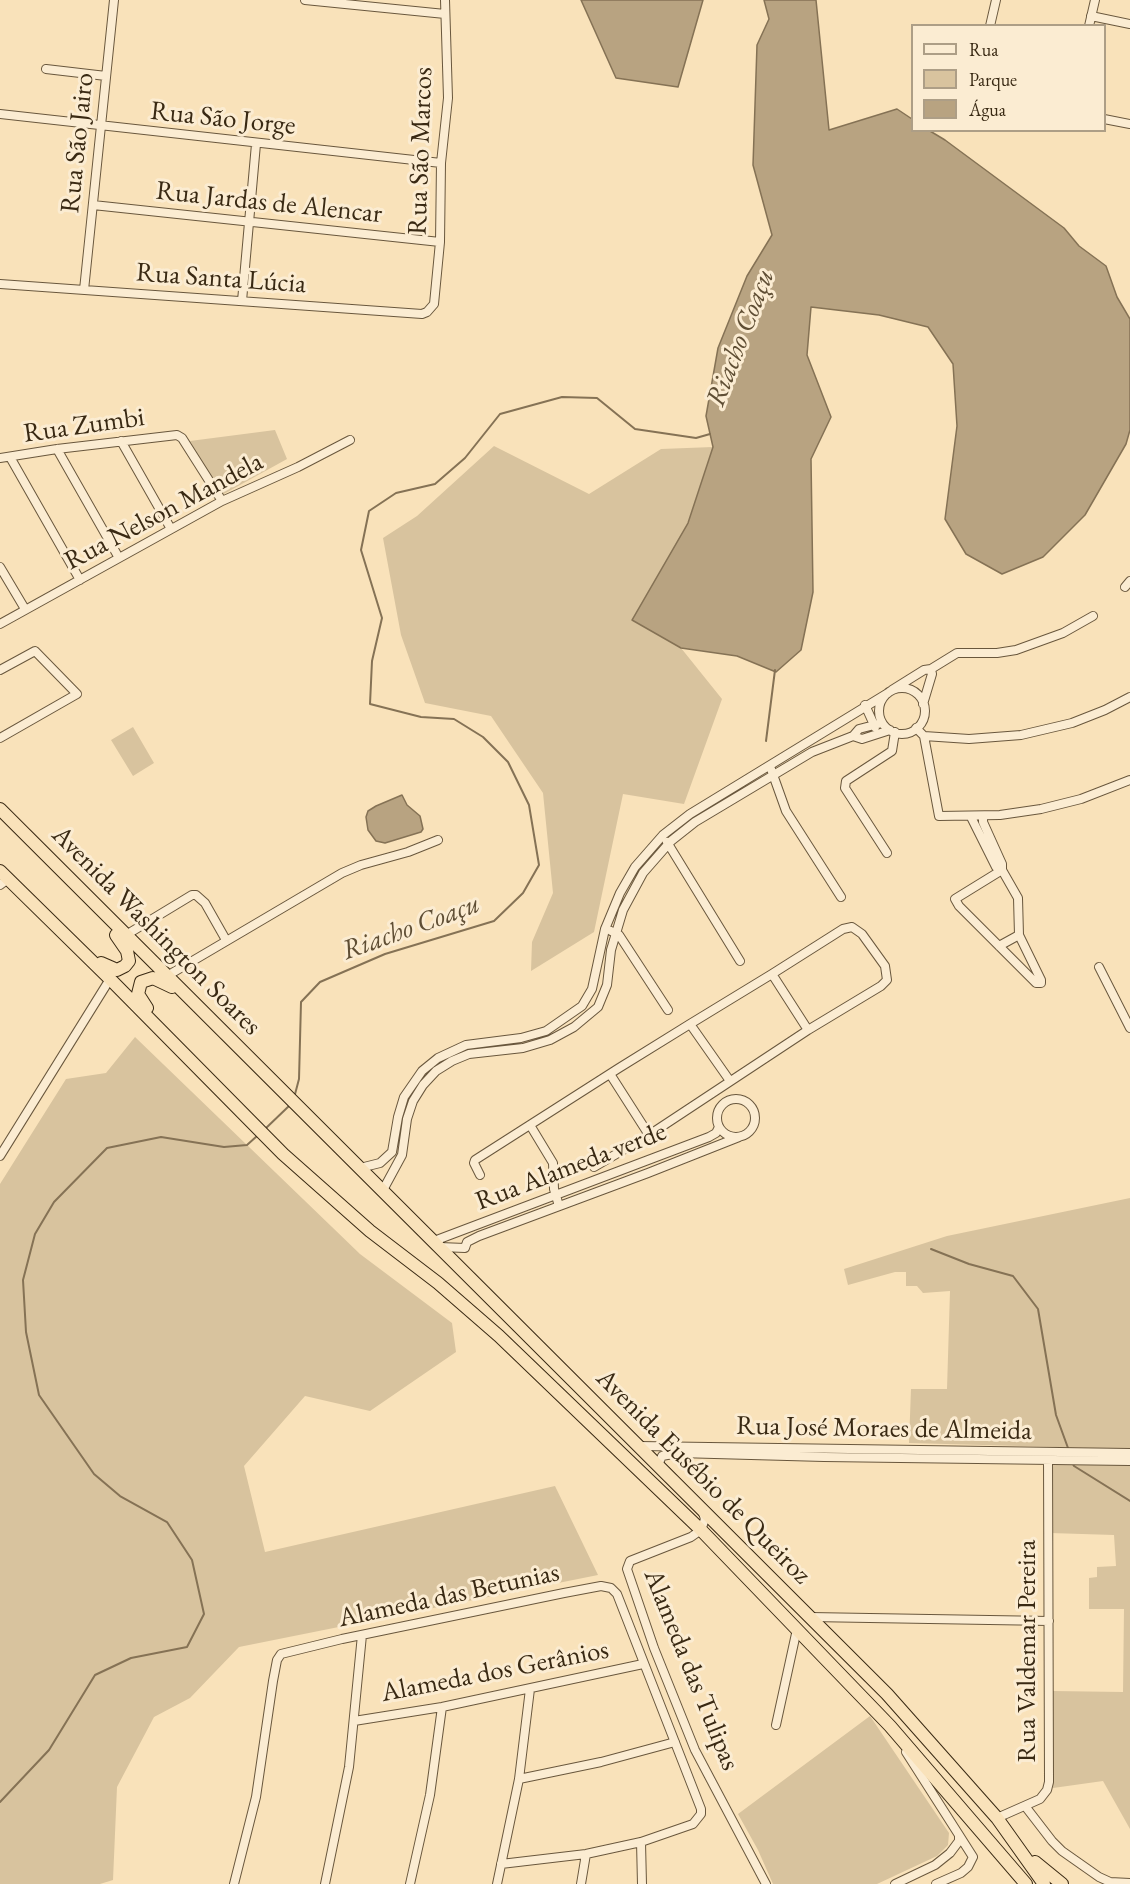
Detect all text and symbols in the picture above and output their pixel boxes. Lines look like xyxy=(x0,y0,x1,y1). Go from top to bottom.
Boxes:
legend xyxy=(911,24,1106,132)
text: Rua xyxy=(969,38,999,61)
street label: Rua São Marcos xyxy=(402,67,440,235)
text: Parque xyxy=(969,68,1017,91)
street label: Rua São Jairo xyxy=(55,71,101,215)
street label: Rua São Jorge xyxy=(149,95,297,143)
text: Água xyxy=(969,98,1006,121)
street label: Rua Jardas de Alencar xyxy=(154,175,384,231)
street label: Rua Santa Lúcia xyxy=(135,257,307,301)
water label: Riacho Coaçu xyxy=(699,265,783,411)
street label: Rua Zumbi xyxy=(21,401,147,451)
street label: Rua Nelson Mandela xyxy=(59,446,269,578)
street label: Avenida Washington Soares xyxy=(44,819,268,1043)
water label: Riacho Coaçu xyxy=(337,888,485,968)
street label: Rua Alameda verde xyxy=(471,1116,671,1218)
street label: Avenida Eusébio de Queiroz xyxy=(589,1363,817,1591)
street label: Rua José Moraes de Almeida xyxy=(736,1410,1032,1448)
street label: Rua Valdemar Pereira xyxy=(1012,1540,1044,1762)
street label: Alameda das Betunias xyxy=(336,1557,562,1635)
street label: Alameda das Tulipas xyxy=(636,1565,746,1775)
street label: Alameda dos Gerânios xyxy=(378,1634,612,1710)

